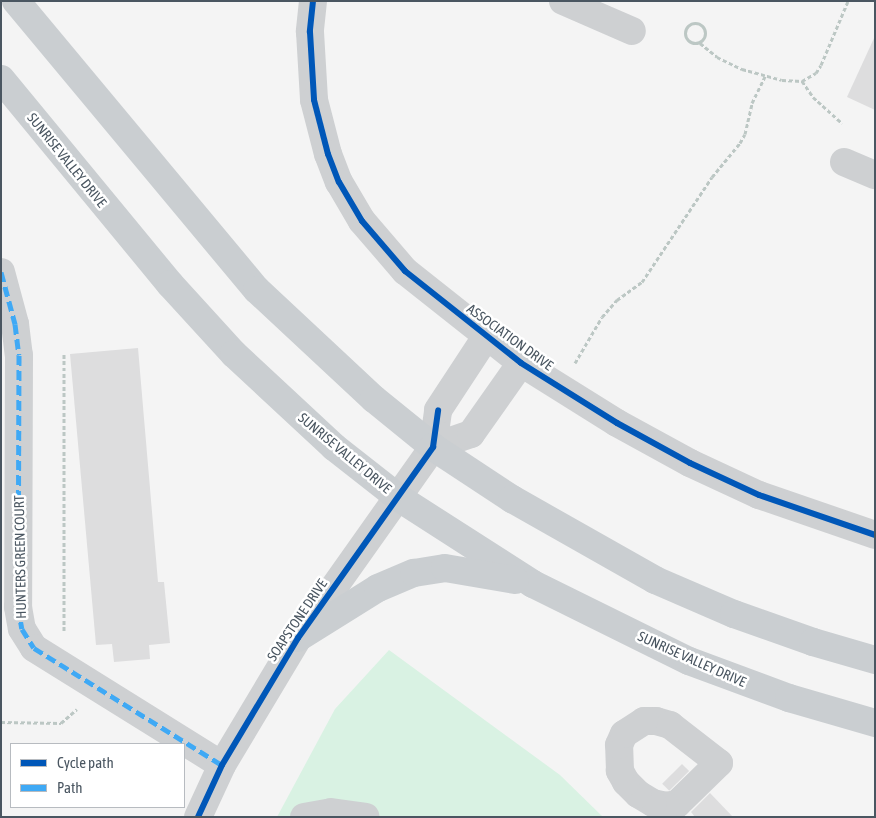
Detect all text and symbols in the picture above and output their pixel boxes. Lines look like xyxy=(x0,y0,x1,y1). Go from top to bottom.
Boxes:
street label: SUNRISE VALLEY DRIVE xyxy=(24,110,110,210)
street label: ASSOCIATION DRIVE xyxy=(464,300,556,374)
street label: SUNRISE VALLEY DRIVE xyxy=(295,409,395,497)
street label: HUNTERS GREEN COURT xyxy=(11,495,29,619)
street label: SOAPSTONE DRIVE xyxy=(263,576,331,664)
street label: SUNRISE VALLEY DRIVE xyxy=(635,628,749,690)
legend xyxy=(10,743,185,808)
text: Cycle path xyxy=(57,754,114,771)
text: Path xyxy=(57,779,83,796)

